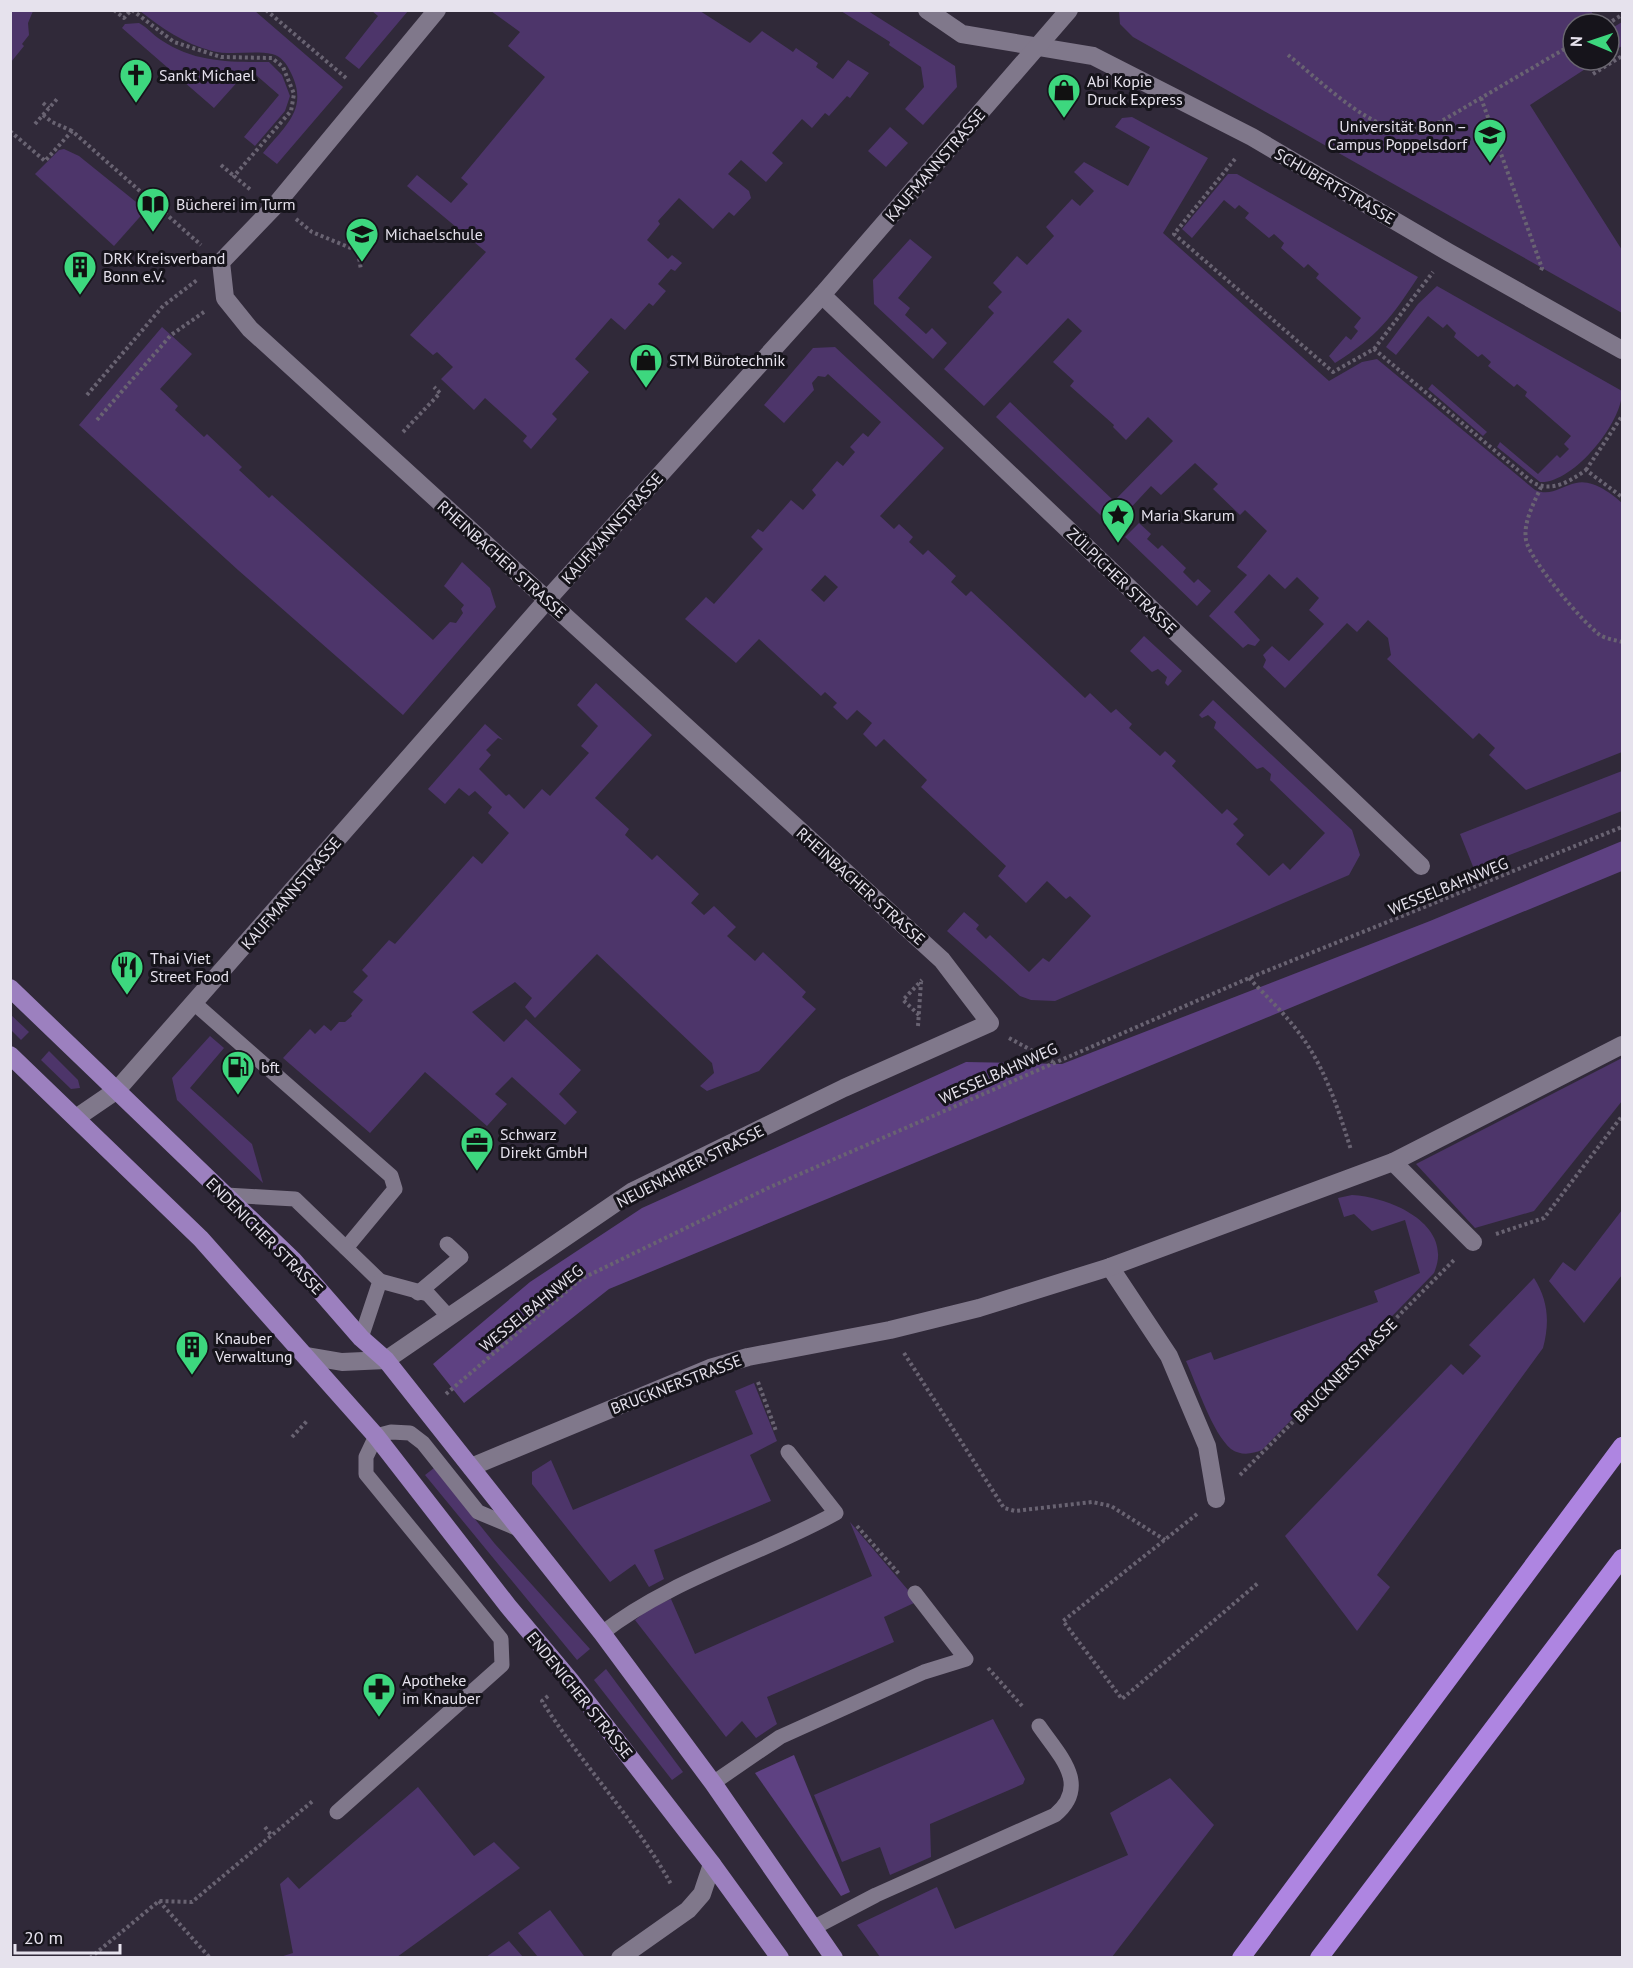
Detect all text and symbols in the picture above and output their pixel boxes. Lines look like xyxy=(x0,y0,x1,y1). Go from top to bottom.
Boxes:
north arrow xyxy=(1561,12,1621,72)
text: N xyxy=(1566,36,1586,47)
church icon: Sankt Michael xyxy=(118,57,154,104)
place label: Sankt Michael xyxy=(159,65,256,85)
place label: Abi Kopie Druck Express xyxy=(1087,71,1183,109)
shop icon: Abi Kopie Druck Express xyxy=(1046,72,1082,119)
street label: KAUFMANNSTRASSE xyxy=(881,105,989,225)
place label: Universität Bonn – Campus Poppelsdorf xyxy=(1327,116,1468,154)
school or university icon: Universität Bonn – Campus Poppelsdorf xyxy=(1472,117,1508,164)
street label: SCHUBERTSTRASSE xyxy=(1271,143,1399,229)
library icon: Bücherei im Turm xyxy=(135,186,171,233)
place label: Bücherei im Turm xyxy=(176,194,296,214)
school or university icon: Michaelschule xyxy=(344,216,380,263)
place label: Michaelschule xyxy=(385,224,483,244)
place label: DRK Kreisverband Bonn e.V. xyxy=(103,248,225,286)
building icon: DRK Kreisverband Bonn e.V. xyxy=(62,249,98,296)
shop icon: STM Bürotechnik xyxy=(628,342,664,389)
place label: STM Bürotechnik xyxy=(669,350,785,370)
street label: KAUFMANNSTRASSE xyxy=(557,468,667,588)
street label: RHEINBACHER STRASSE xyxy=(434,496,570,622)
place icon: Maria Skarum xyxy=(1100,497,1136,544)
place label: Maria Skarum xyxy=(1141,505,1235,525)
street label: ZÜLPICHER STRASSE xyxy=(1063,524,1181,638)
street label: RHEINBACHER STRASSE xyxy=(793,823,929,949)
street label: KAUFMANNSTRASSE xyxy=(237,833,345,953)
street label: WESSELBAHNWEG xyxy=(1385,853,1511,919)
place label: Thai Viet Street Food xyxy=(150,948,229,986)
restaurant icon: Thai Viet Street Food xyxy=(109,949,145,996)
street label: WESSELBAHNWEG xyxy=(936,1038,1060,1108)
fuel station icon: bft xyxy=(220,1049,256,1096)
place label: bft xyxy=(261,1057,280,1077)
street label: NEUENAHRER STRASSE xyxy=(613,1120,767,1212)
place label: Schwarz Direkt GmbH xyxy=(500,1124,588,1162)
office icon: Schwarz Direkt GmbH xyxy=(459,1125,495,1172)
street label: ENDENICHER STRASSE xyxy=(202,1173,328,1299)
street label: WESSELBAHNWEG xyxy=(475,1260,587,1356)
street label: BRUCKNERSTRASSE xyxy=(1289,1314,1401,1426)
place label: Knauber Verwaltung xyxy=(214,1328,293,1366)
building icon: Knauber Verwaltung xyxy=(174,1329,210,1376)
street label: BRUCKNERSTRASSE xyxy=(608,1350,744,1418)
street label: ENDENICHER STRASSE xyxy=(523,1628,637,1762)
place label: Apotheke im Knauber xyxy=(402,1670,481,1708)
pharmacy icon: Apotheke im Knauber xyxy=(361,1671,397,1718)
scale bar xyxy=(15,1917,120,1955)
text: 20 m xyxy=(24,1926,63,1949)

